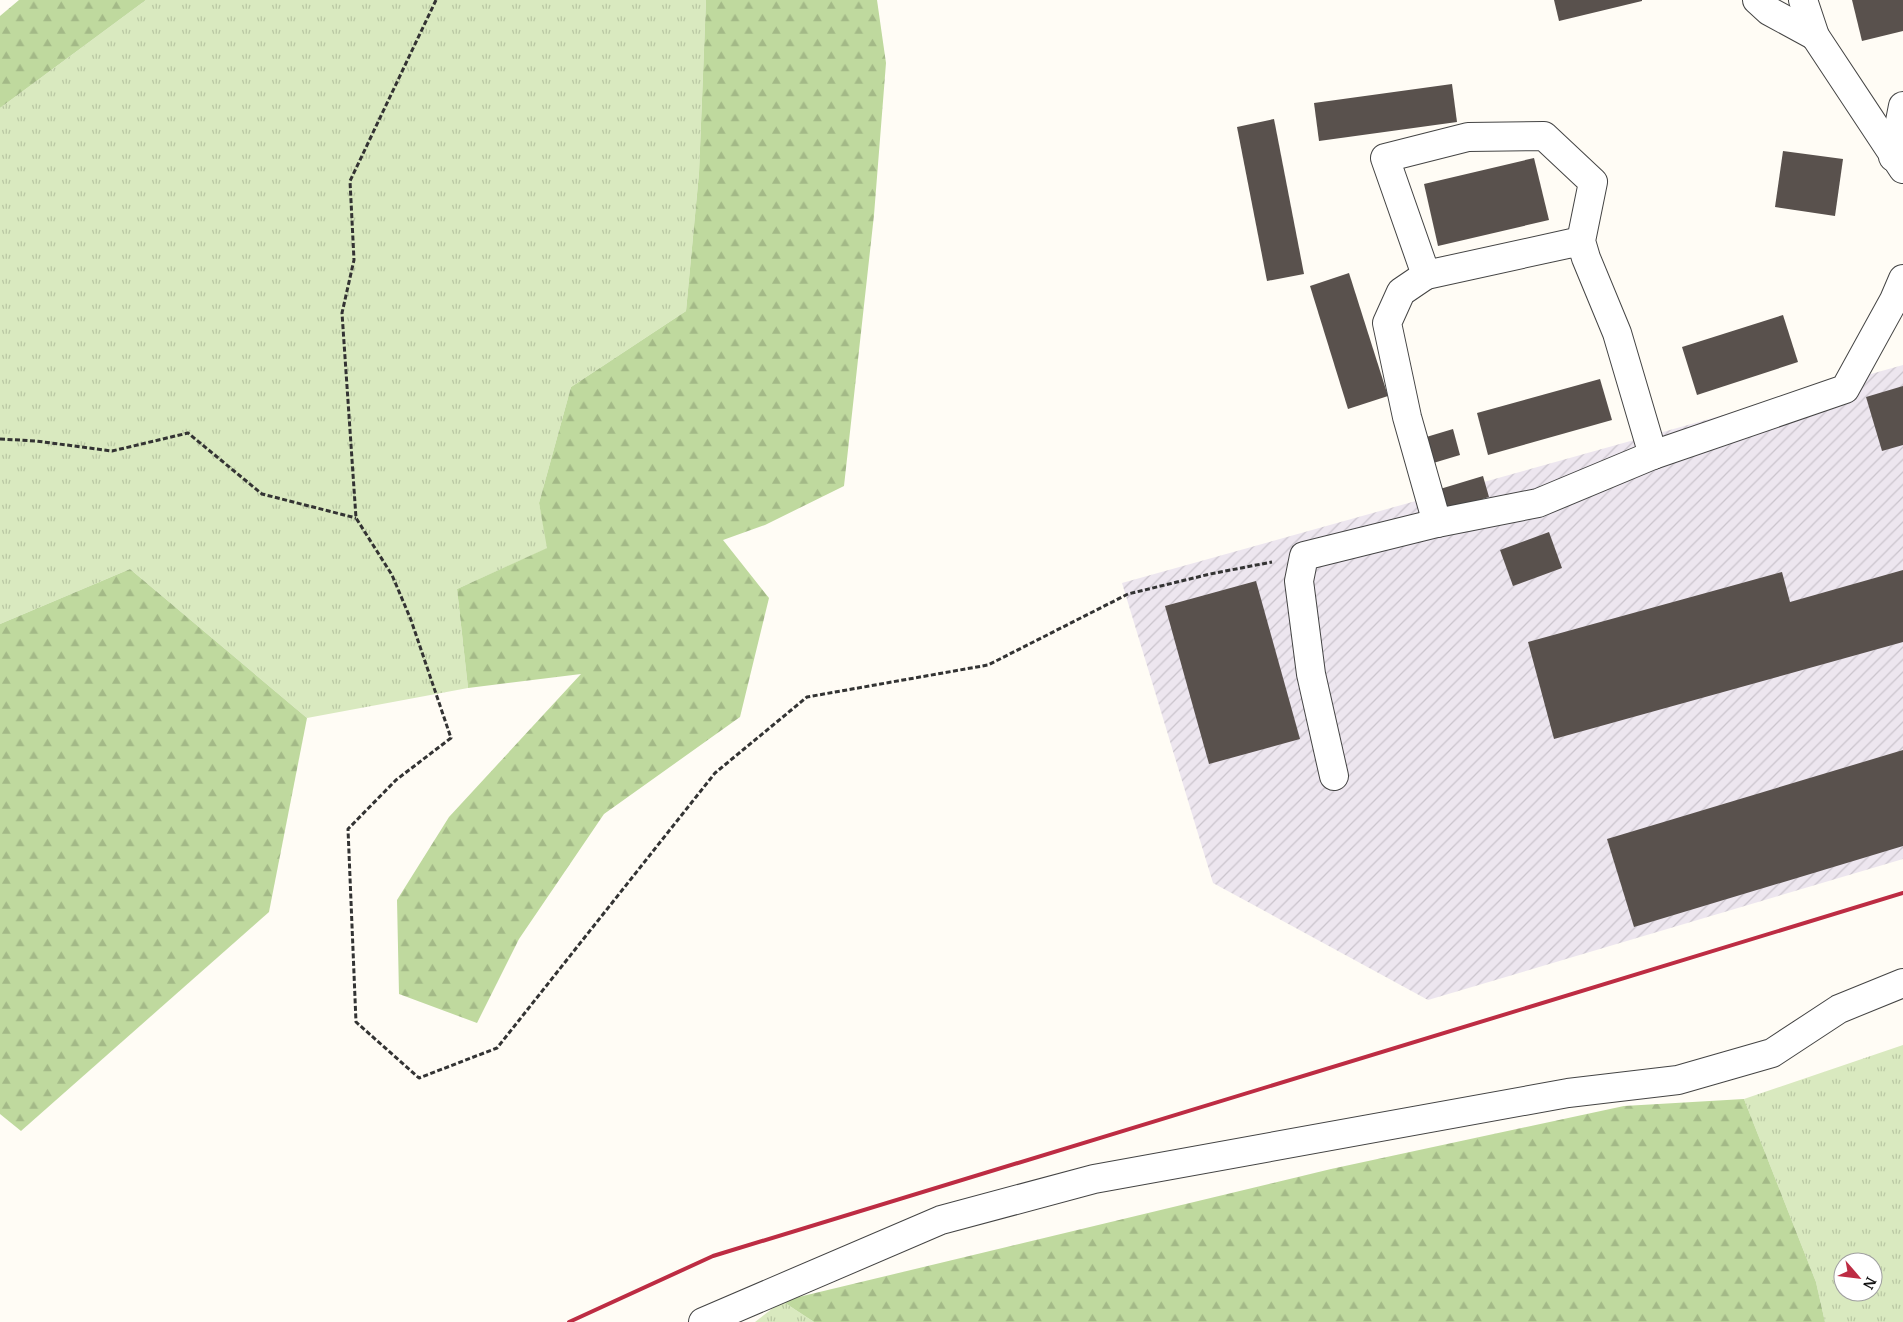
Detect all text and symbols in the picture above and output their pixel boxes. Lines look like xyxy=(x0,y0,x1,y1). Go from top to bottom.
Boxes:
north arrow xyxy=(1833,1252,1883,1302)
text: N xyxy=(1859,1274,1880,1292)

